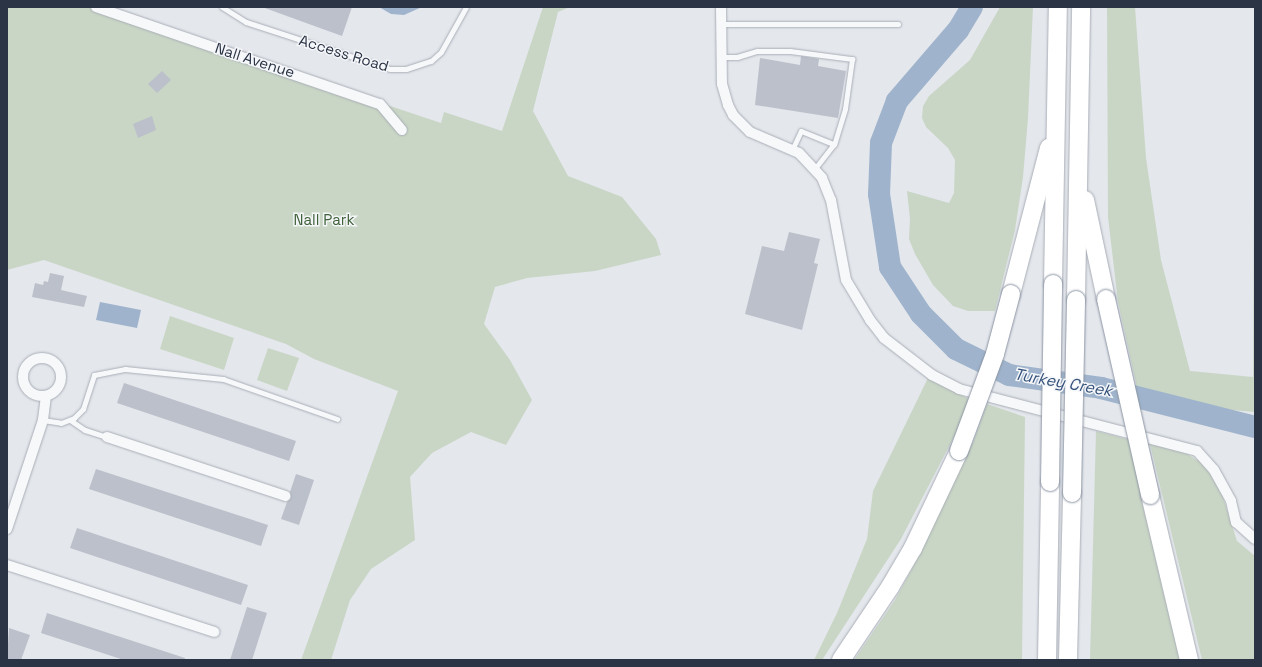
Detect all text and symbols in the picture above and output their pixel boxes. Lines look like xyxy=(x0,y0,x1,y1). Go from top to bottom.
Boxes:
street label: Access Road xyxy=(297,31,391,75)
street label: Nall Avenue xyxy=(213,39,297,81)
park label: Nall Park xyxy=(294,211,354,229)
water label: Turkey Creek xyxy=(1013,365,1113,401)

